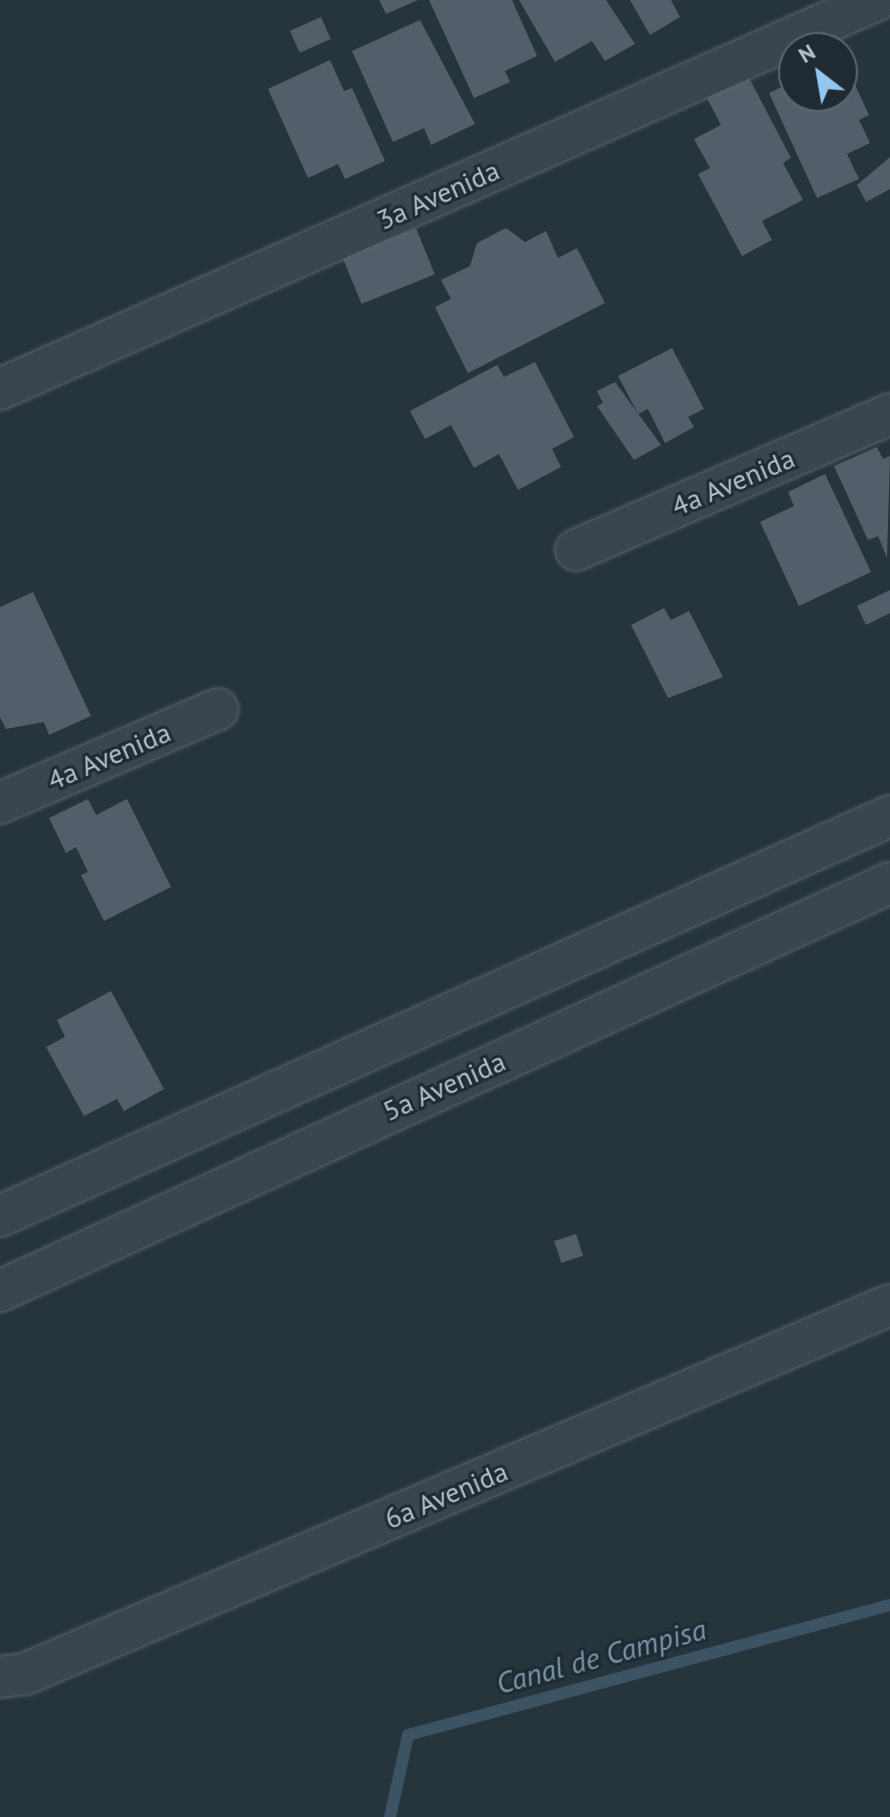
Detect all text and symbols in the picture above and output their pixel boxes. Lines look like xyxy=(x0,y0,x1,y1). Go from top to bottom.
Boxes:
north arrow xyxy=(778,32,858,112)
text: N xyxy=(793,37,820,69)
street label: 3a Avenida xyxy=(371,153,505,237)
street label: 4a Avenida xyxy=(666,441,800,523)
street label: 4a Avenida xyxy=(42,715,176,797)
street label: 5a Avenida xyxy=(377,1044,511,1128)
street label: 6a Avenida xyxy=(379,1454,513,1536)
water label: Canal de Campisa xyxy=(492,1611,710,1701)

